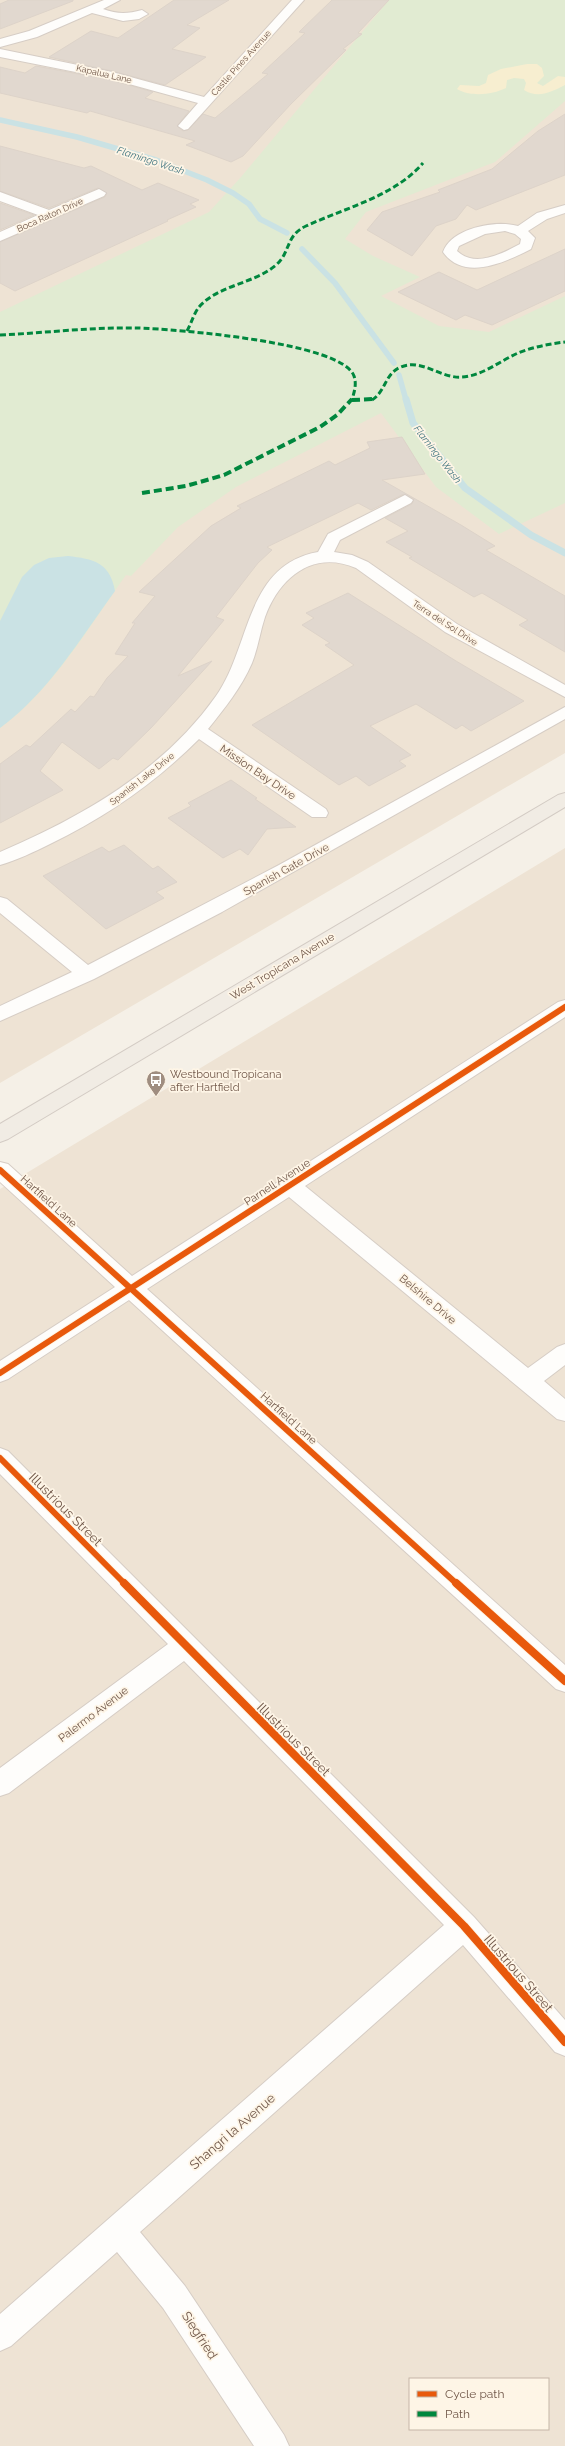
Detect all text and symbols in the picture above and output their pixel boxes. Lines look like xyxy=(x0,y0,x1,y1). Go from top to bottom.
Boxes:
street label: Castle Pines Avenue xyxy=(209,28,273,98)
street label: Kapalua Lane xyxy=(75,63,134,85)
water label: Flamingo Wash xyxy=(116,144,186,177)
street label: Boca Raton Drive xyxy=(15,196,85,234)
water label: Flamingo Wash xyxy=(412,423,464,486)
street label: Terra del Sol Drive xyxy=(411,598,480,648)
street label: Mission Bay Drive xyxy=(217,742,299,803)
street label: Spanish Lake Drive xyxy=(108,750,177,807)
street label: Spanish Gate Drive xyxy=(241,840,332,898)
street label: West Tropicana Avenue xyxy=(228,930,337,1003)
place label: Westbound Tropicana after Hartfield xyxy=(170,1068,281,1094)
bus stop icon: Westbound Tropicana after Hartfield xyxy=(145,1069,167,1097)
street label: Parnell Avenue xyxy=(242,1156,313,1209)
street label: Hartfield Lane xyxy=(18,1173,80,1230)
street label: Belshire Drive xyxy=(397,1272,459,1327)
street label: Hartfield Lane xyxy=(258,1390,320,1447)
street label: Illustrious Street xyxy=(26,1470,106,1549)
street label: Palermo Avenue xyxy=(56,1684,131,1745)
street label: Illustrious Street xyxy=(254,1700,334,1779)
street label: Illustrious Street xyxy=(481,1932,557,2015)
street label: Shangri la Avenue xyxy=(187,2090,278,2172)
street label: Siegfried xyxy=(179,2309,221,2362)
legend xyxy=(409,2378,549,2430)
text: Cycle path xyxy=(445,2387,504,2401)
text: Path xyxy=(445,2407,470,2421)

